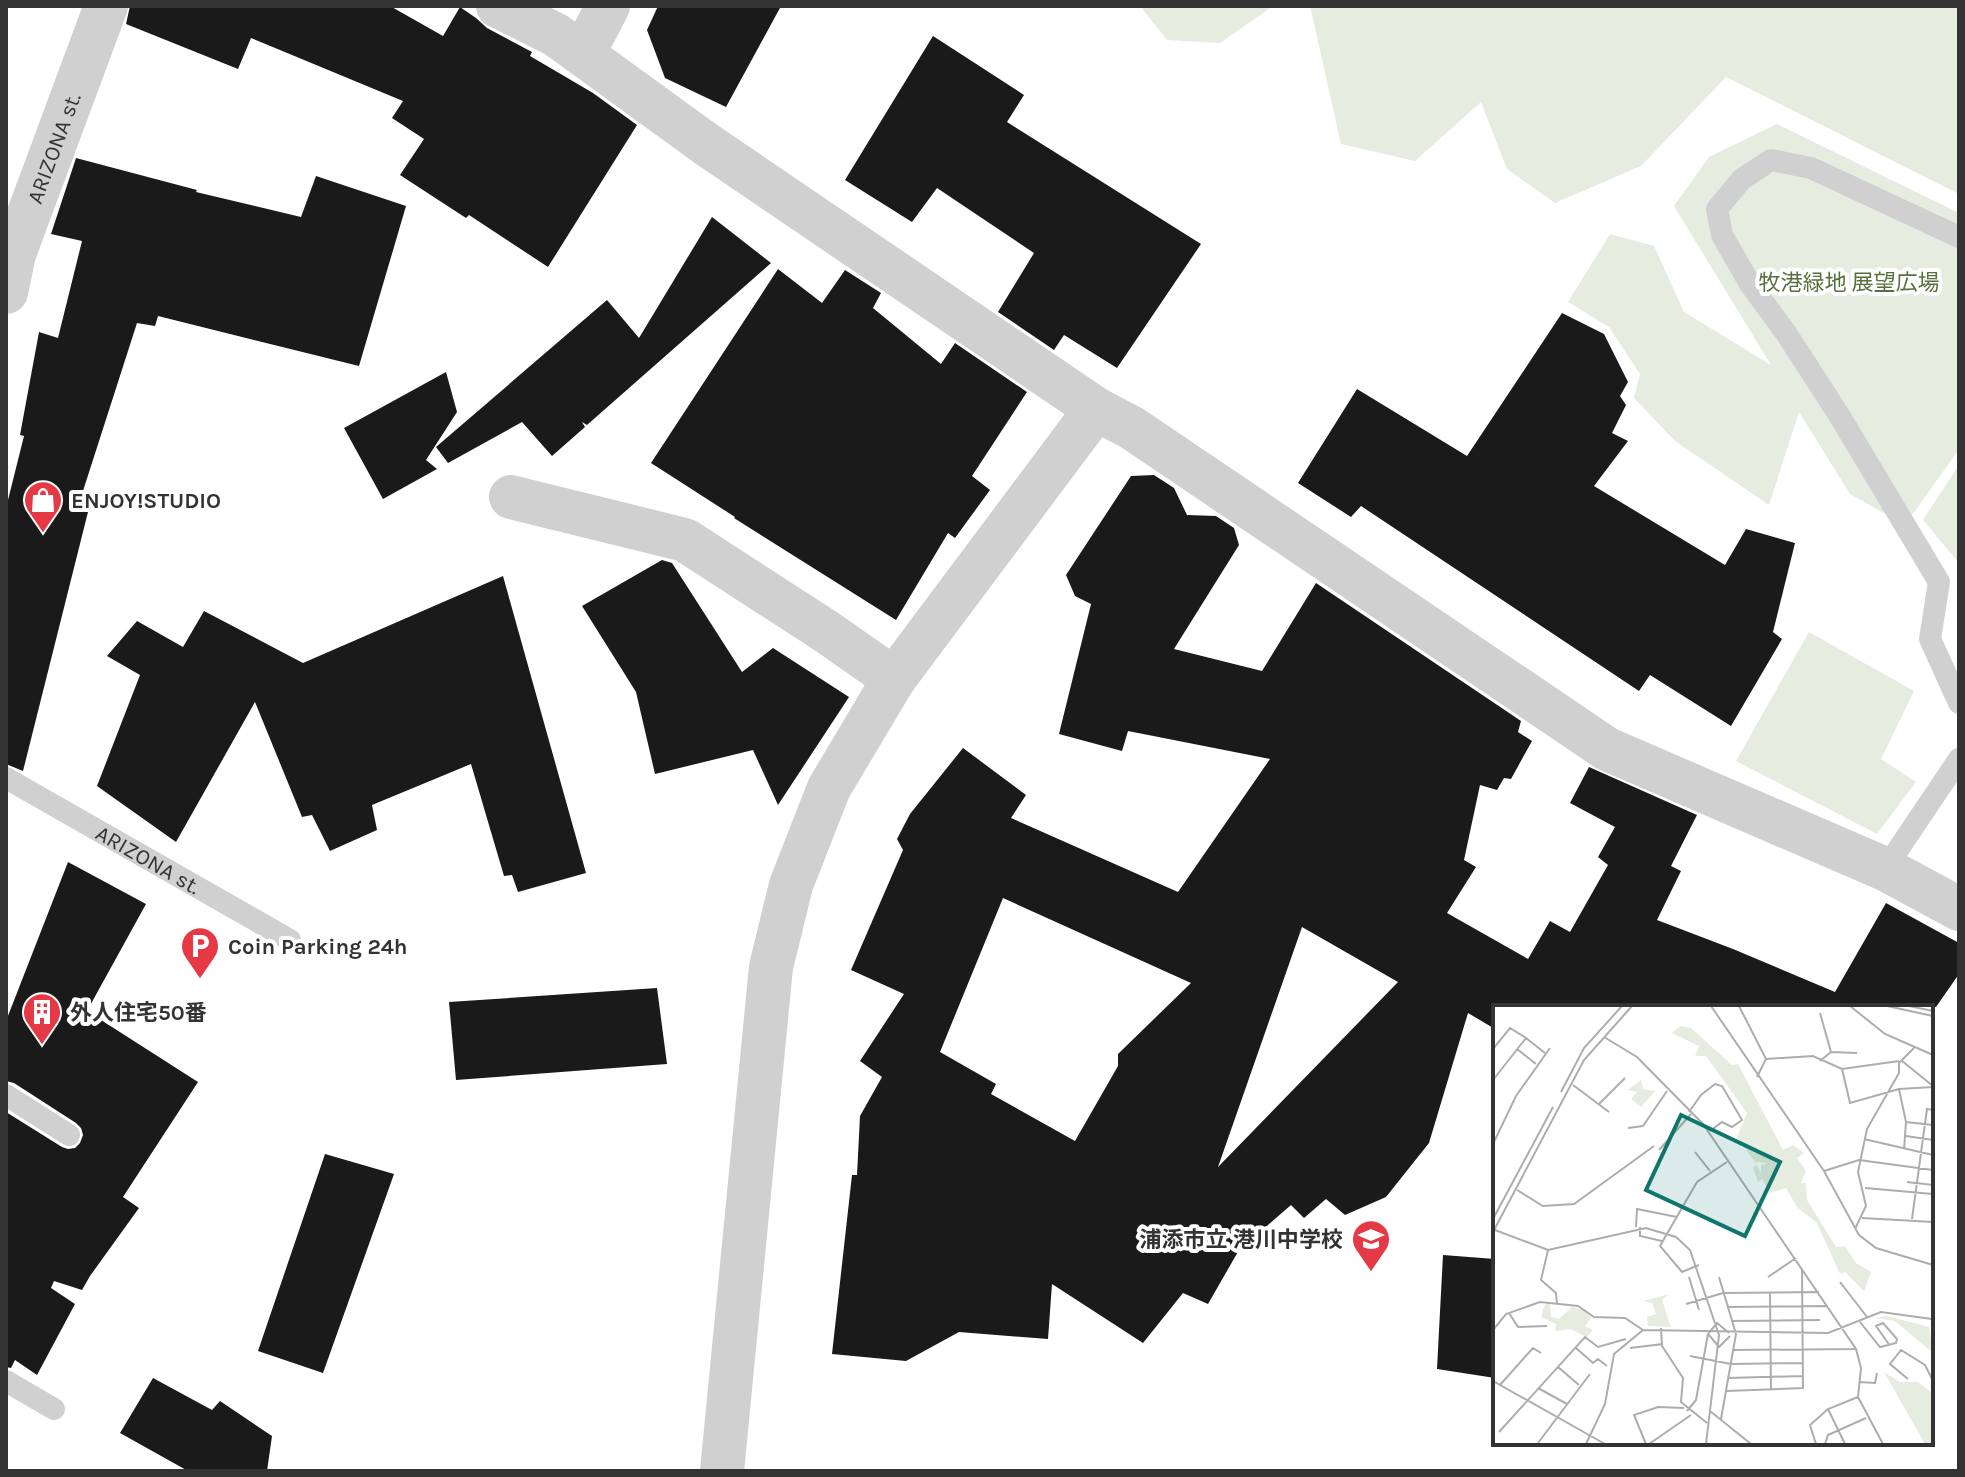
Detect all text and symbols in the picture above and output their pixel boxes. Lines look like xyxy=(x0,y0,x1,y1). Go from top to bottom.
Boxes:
street label: ARIZONA st. xyxy=(22,89,87,207)
park label: 牧港緑地 展望広場 xyxy=(1758,270,1940,296)
shop icon: ENJOY!STUDIO xyxy=(22,479,64,534)
place label: ENJOY!STUDIO xyxy=(71,488,221,514)
street label: ARIZONA st. xyxy=(91,820,205,900)
parking icon: Coin Parking 24h xyxy=(179,925,221,980)
place label: Coin Parking 24h xyxy=(228,934,408,960)
building icon: 外人住宅50番 xyxy=(21,991,63,1046)
place label: 外人住宅50番 xyxy=(70,1000,207,1026)
inset map xyxy=(1493,1005,1933,1445)
school or university icon: 浦添市立 港川中学校 xyxy=(1350,1218,1392,1273)
place label: 浦添市立 港川中学校 xyxy=(1139,1227,1343,1253)

